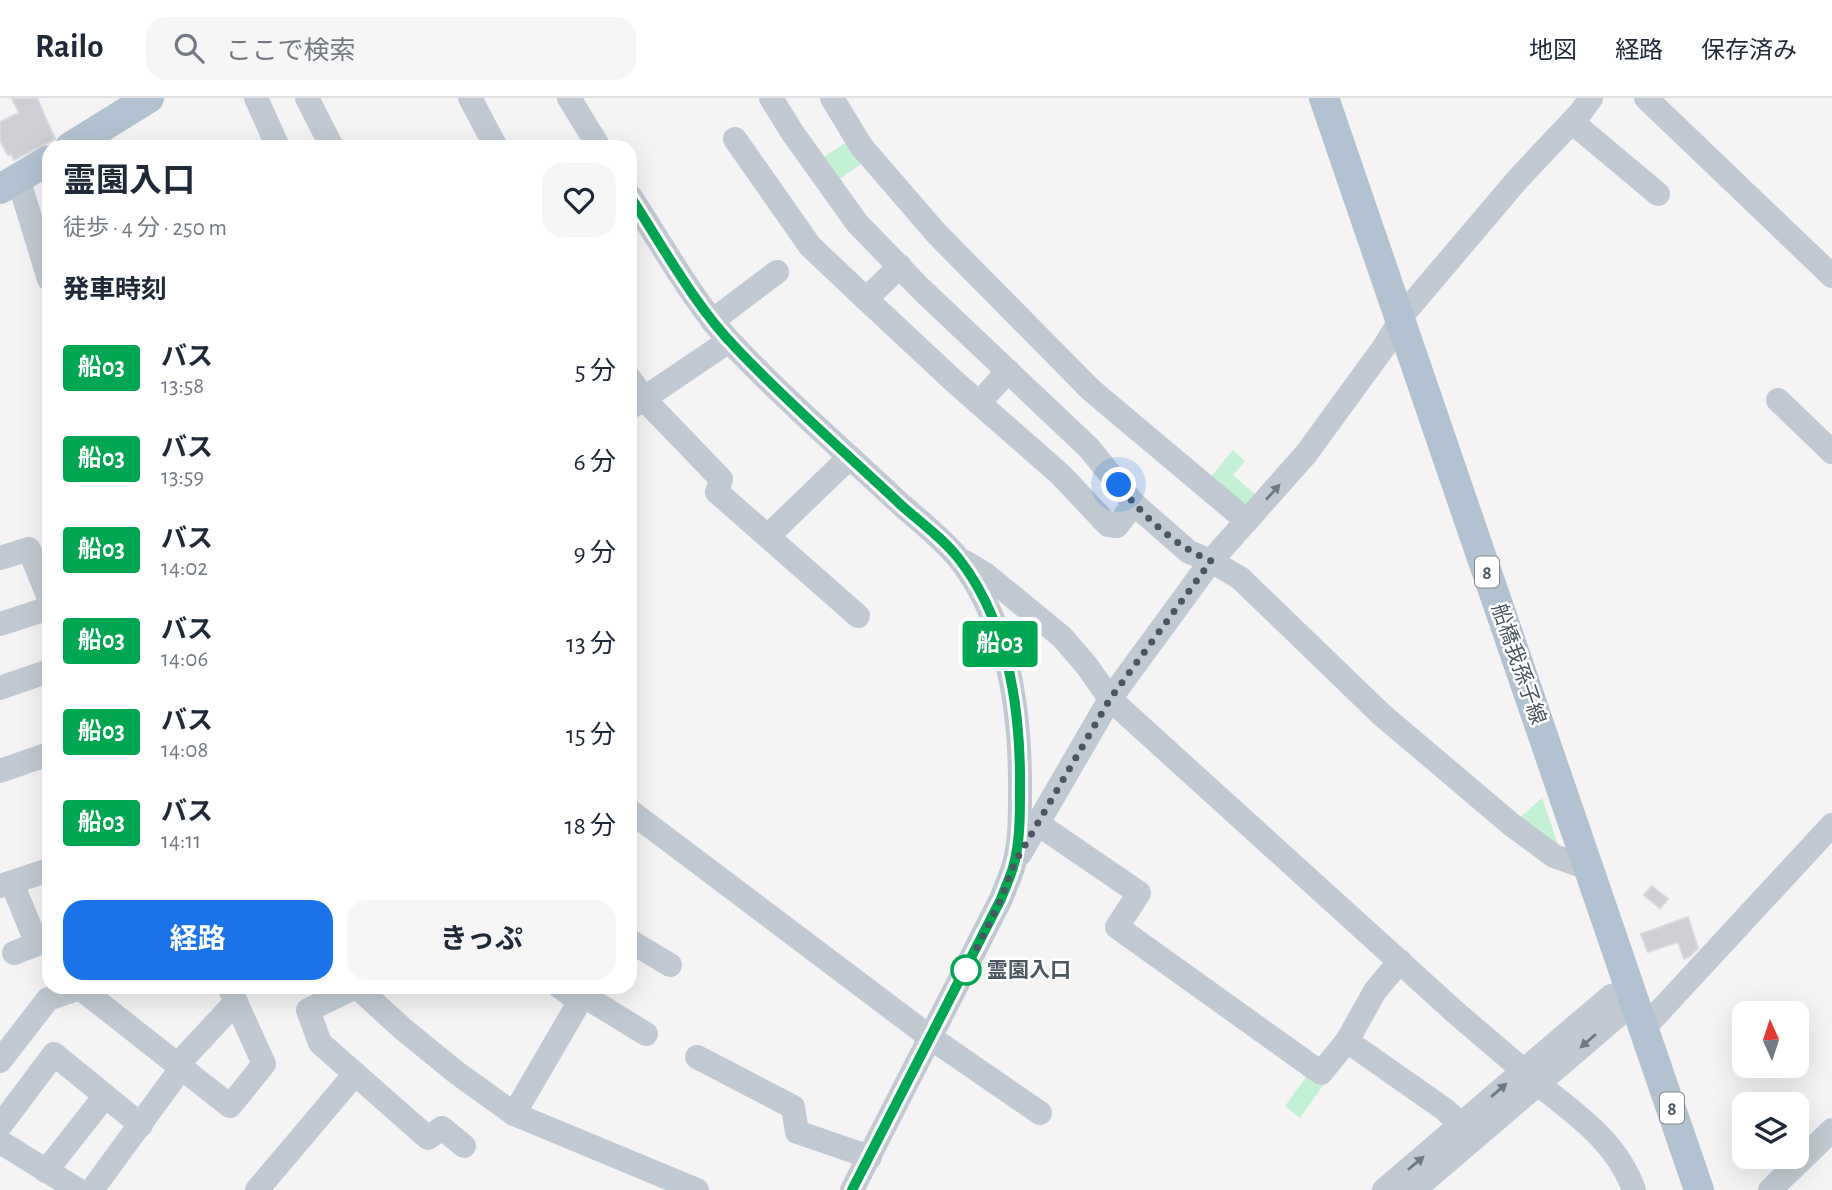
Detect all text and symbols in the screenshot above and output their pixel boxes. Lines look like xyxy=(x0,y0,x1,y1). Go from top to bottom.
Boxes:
search box xyxy=(146,17,636,80)
icon: search xyxy=(170,29,208,67)
text: Railo xyxy=(35,31,104,64)
text: ここで検索 xyxy=(226,38,356,64)
text: 地図 xyxy=(1529,39,1577,63)
text: 経路 xyxy=(1615,39,1663,63)
text: 保存済み xyxy=(1701,39,1797,63)
button: heart xyxy=(542,163,616,237)
text: 霊園入口 xyxy=(63,165,195,198)
text: 徒歩 · 4 分 · 250 m xyxy=(63,217,227,240)
text: 発車時刻 xyxy=(63,277,167,303)
text: バス xyxy=(161,344,213,370)
text: 船03 xyxy=(78,356,125,380)
text: 5 分 xyxy=(575,358,616,384)
text: 13:58 xyxy=(161,375,204,398)
text: バス xyxy=(161,435,213,461)
text: 船03 xyxy=(78,447,125,471)
text: 6 分 xyxy=(573,449,616,475)
text: 13:59 xyxy=(161,466,204,489)
your location xyxy=(1101,467,1136,502)
one-way arrow xyxy=(1265,483,1280,500)
text: バス xyxy=(161,526,213,552)
text: 船03 xyxy=(78,538,125,562)
text: 9 分 xyxy=(573,540,616,566)
road number: 8 xyxy=(1475,556,1499,587)
text: 14:02 xyxy=(161,557,208,580)
street label: 船橋我孫子線 xyxy=(1488,601,1550,727)
text: バス xyxy=(161,617,213,643)
line badge: 船03 xyxy=(960,621,1040,667)
text: 船03 xyxy=(78,629,125,653)
text: 13 分 xyxy=(566,631,616,657)
text: 船03 xyxy=(977,632,1023,656)
text: 14:06 xyxy=(161,648,208,671)
text: バス xyxy=(161,708,213,734)
text: 船03 xyxy=(78,720,125,744)
text: 15 分 xyxy=(566,722,616,748)
text: 14:08 xyxy=(161,739,208,762)
text: バス xyxy=(161,799,213,825)
text: 船03 xyxy=(78,811,125,835)
text: 18 分 xyxy=(564,813,616,839)
text: 14:11 xyxy=(161,830,201,853)
button: 経路 xyxy=(63,900,333,980)
button: きっぷ xyxy=(347,900,616,980)
marker: 霊園入口 xyxy=(951,955,981,985)
place label: 霊園入口 xyxy=(987,960,1071,981)
north arrow xyxy=(1732,1001,1810,1078)
map controls xyxy=(1732,1001,1809,1169)
one-way arrow xyxy=(1579,1033,1596,1048)
one-way arrow xyxy=(1491,1083,1508,1098)
road number: 8 xyxy=(1660,1092,1684,1124)
button: layers xyxy=(1732,1092,1809,1169)
one-way arrow xyxy=(1407,1155,1425,1171)

